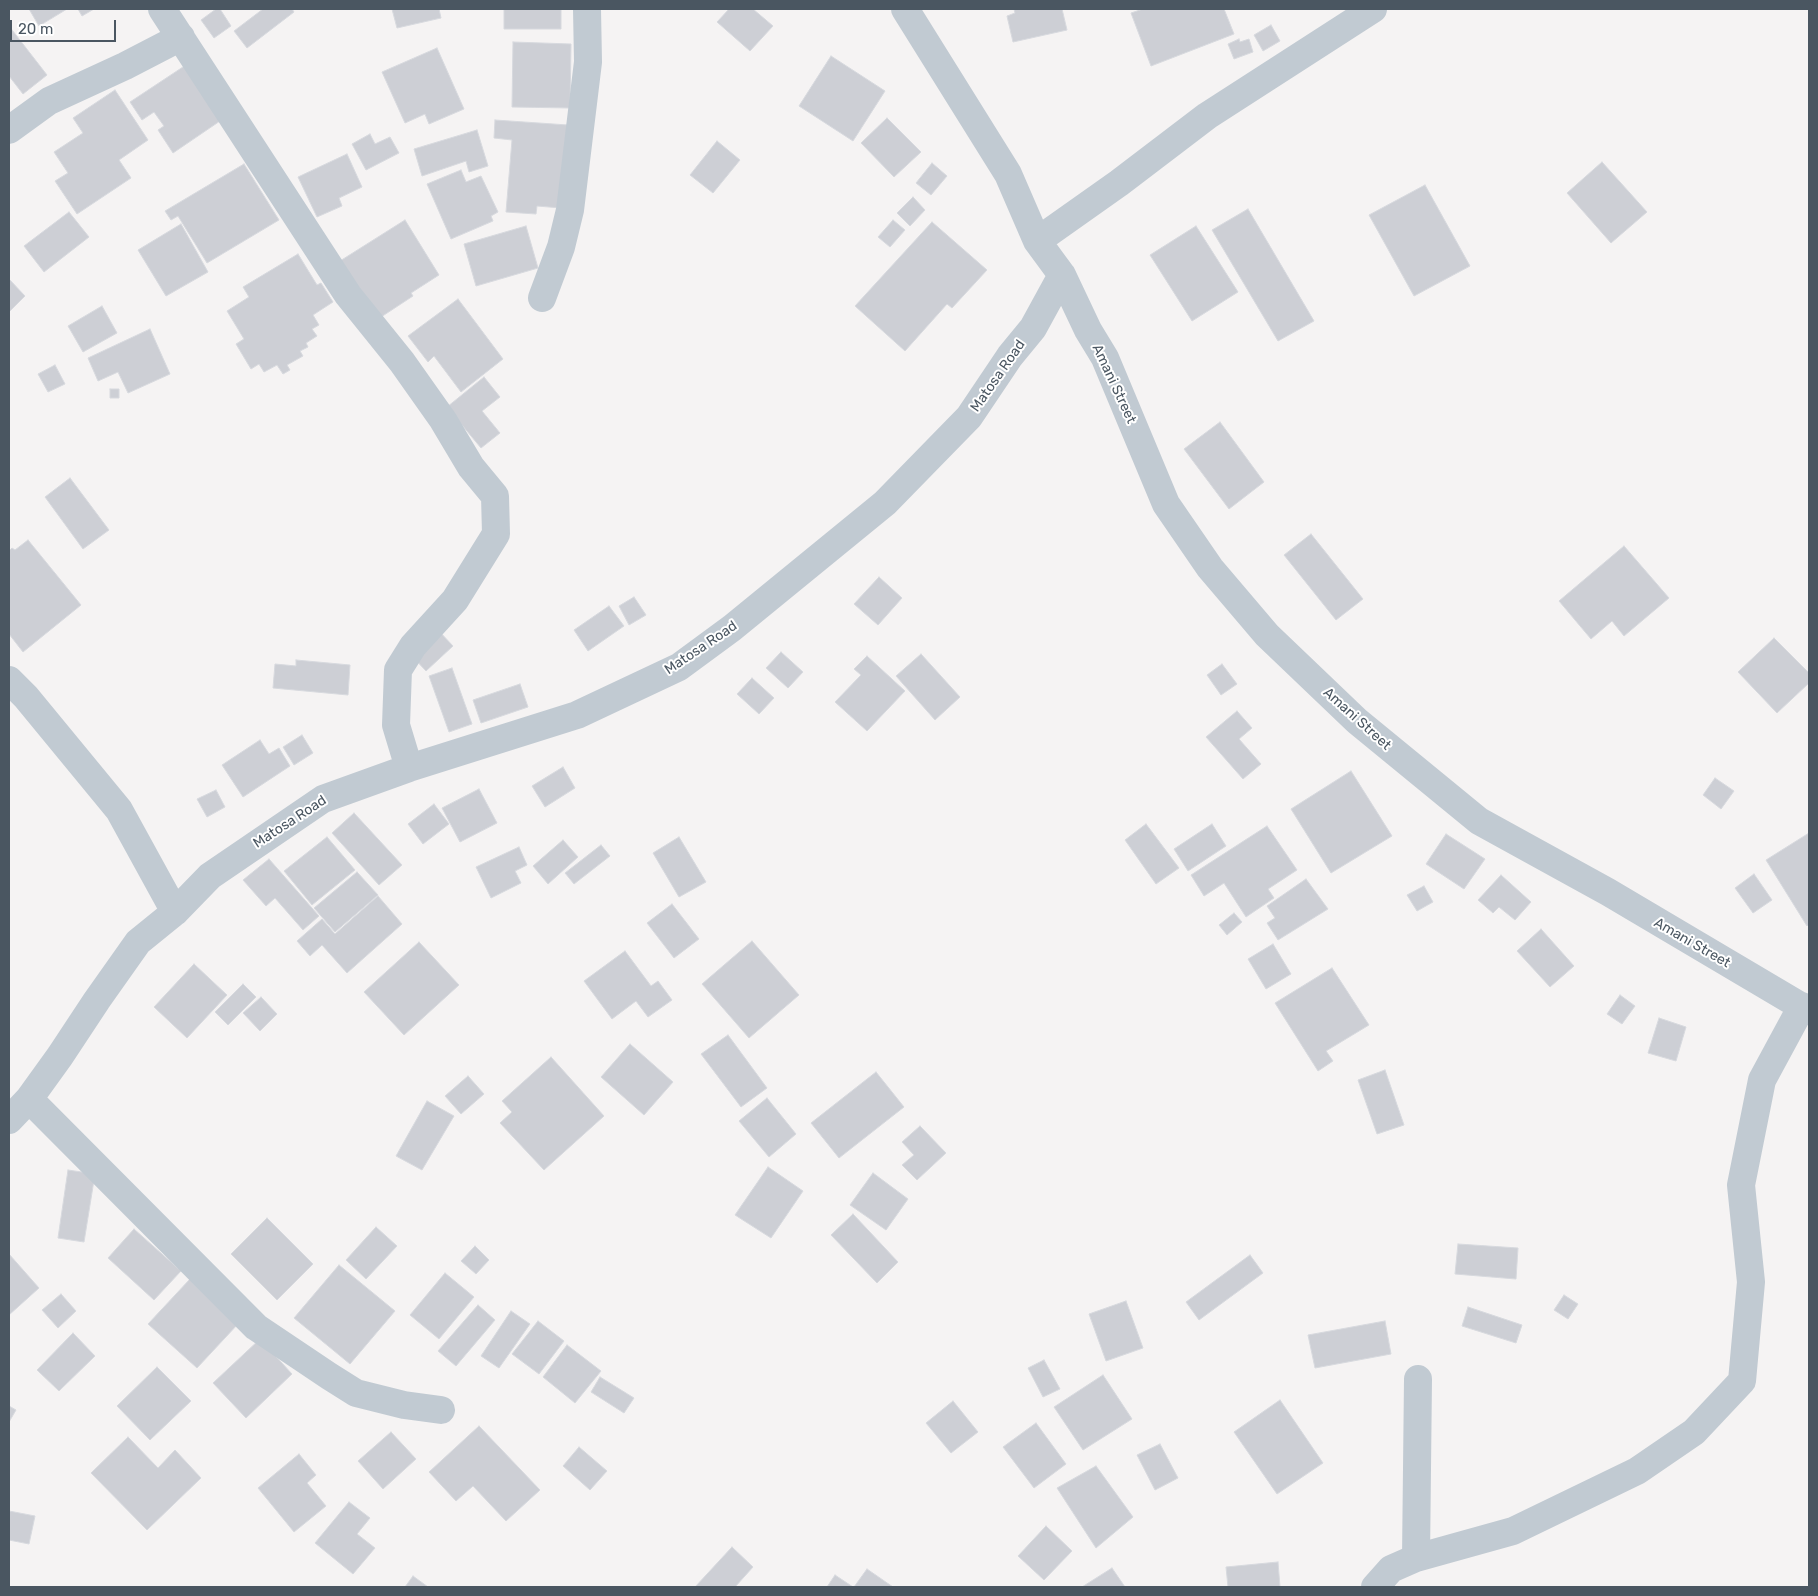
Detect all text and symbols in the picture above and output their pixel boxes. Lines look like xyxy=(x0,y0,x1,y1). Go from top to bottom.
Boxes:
scale bar xyxy=(12,10,119,42)
text: 20 m xyxy=(18,20,53,38)
street label: Matosa Road xyxy=(967,337,1029,415)
street label: Amani Street xyxy=(1088,342,1140,426)
street label: Matosa Road xyxy=(662,618,740,678)
street label: Amani Street xyxy=(1320,684,1394,754)
street label: Matosa Road xyxy=(250,792,330,852)
street label: Amani Street xyxy=(1651,914,1733,972)

